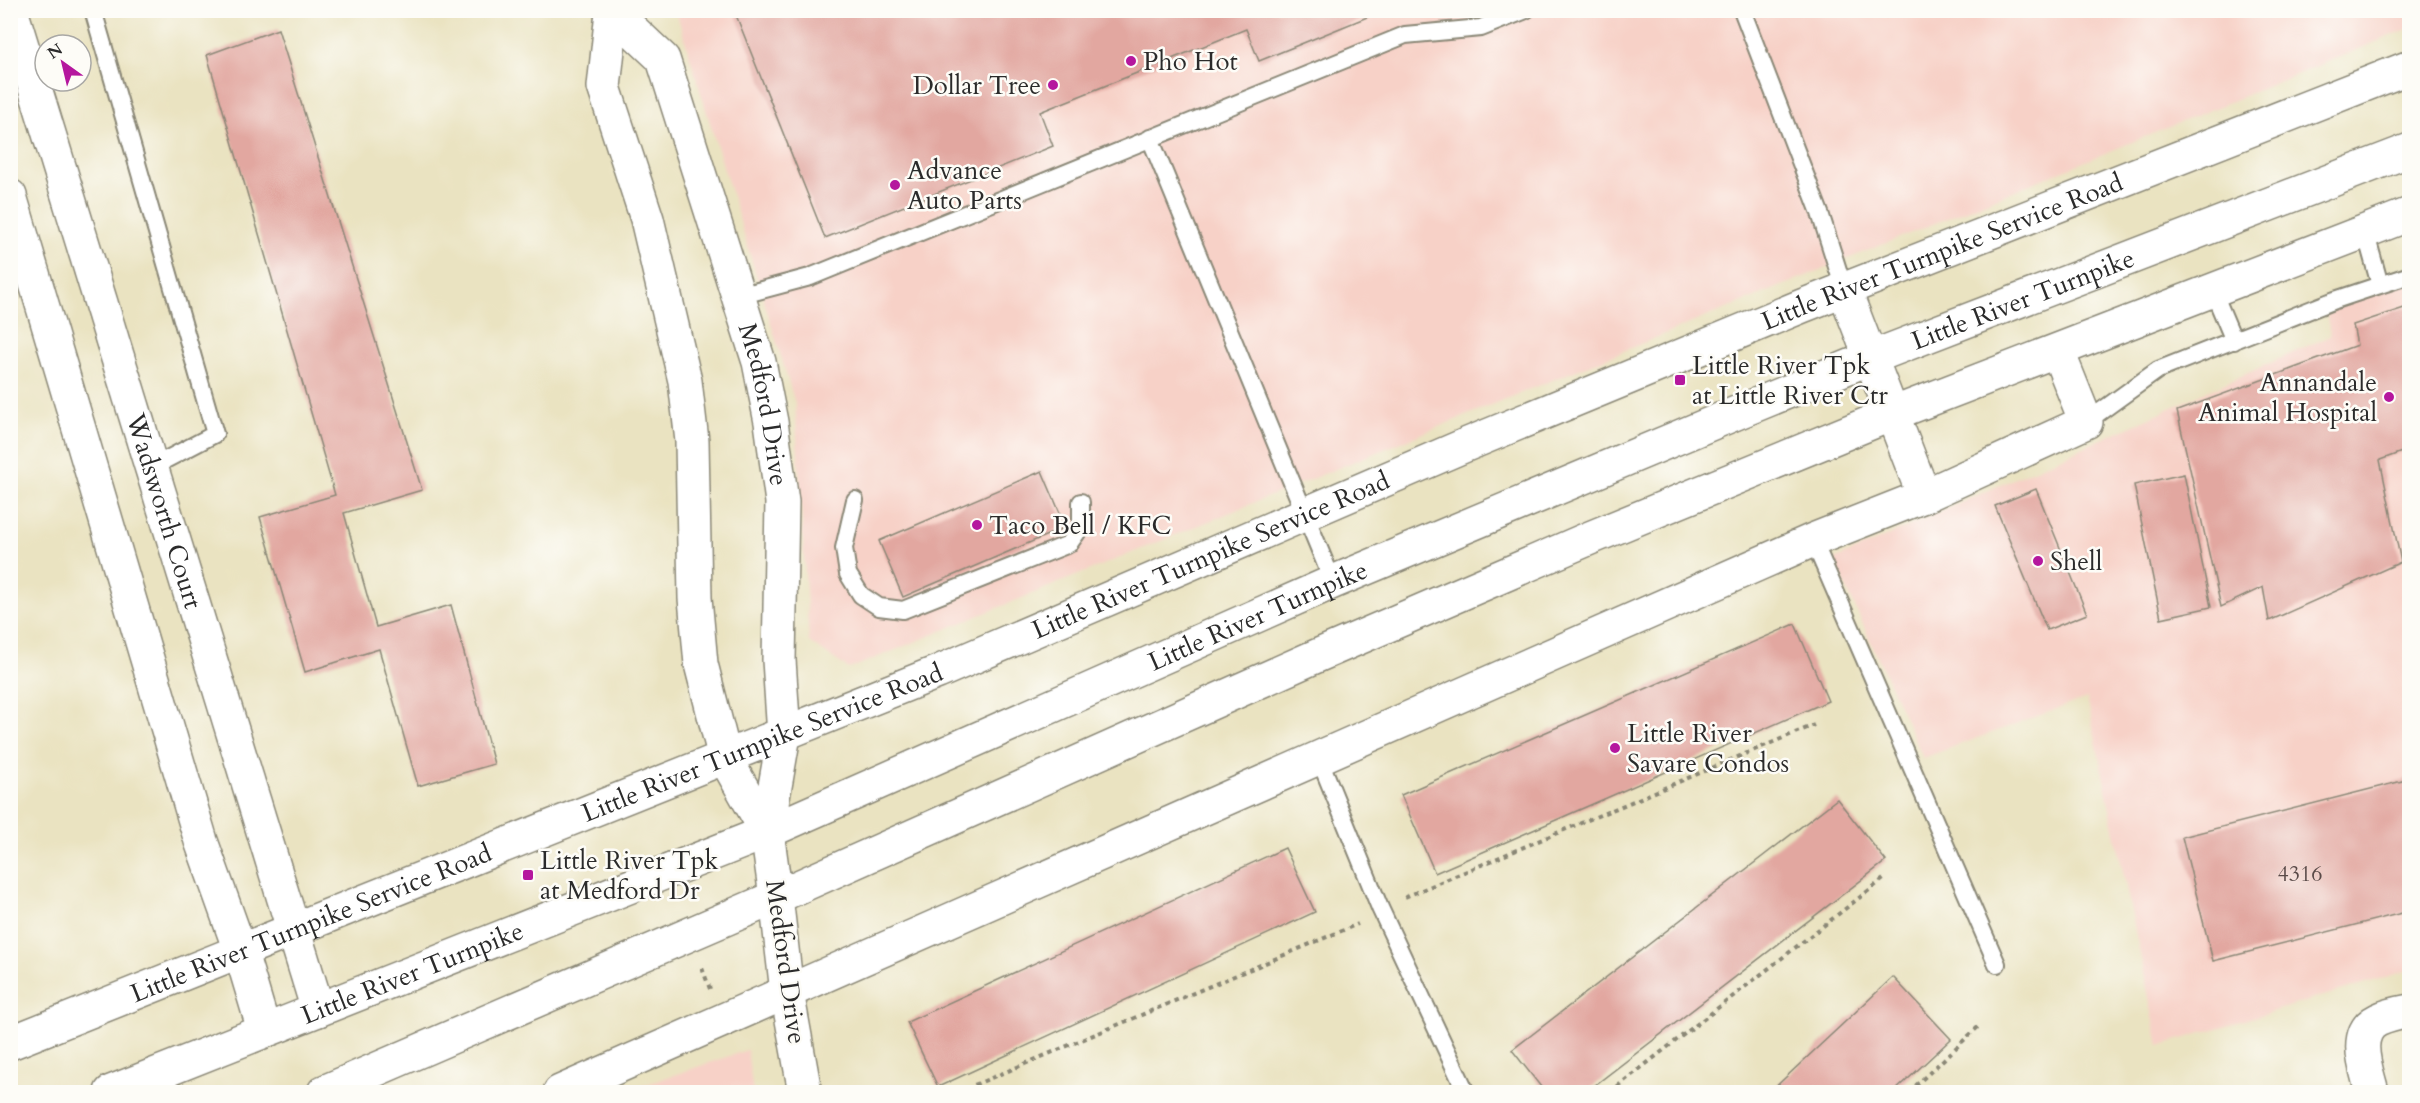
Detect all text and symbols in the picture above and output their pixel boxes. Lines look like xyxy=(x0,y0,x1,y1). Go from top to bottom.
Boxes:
north arrow xyxy=(33,33,93,93)
text: N xyxy=(43,38,67,64)
place label: Pho Hot xyxy=(1143,44,1238,79)
marker: Pho Hot xyxy=(1124,54,1138,68)
place label: Dollar Tree xyxy=(913,68,1041,103)
marker: Dollar Tree xyxy=(1046,78,1060,92)
place label: Advance Auto Parts xyxy=(907,153,1022,218)
street label: Little River Turnpike Service Road xyxy=(1756,165,2126,339)
marker: Advance Auto Parts xyxy=(888,178,902,192)
street label: Little River Turnpike xyxy=(1907,243,2139,357)
street label: Medford Drive xyxy=(730,319,797,488)
place label: Little River Tpk at Little River Ctr xyxy=(1692,348,1888,413)
place label: Annandale Animal Hospital xyxy=(2198,365,2377,430)
marker: Little River Tpk at Little River Ctr xyxy=(1673,373,1687,387)
marker: Annandale Animal Hospital xyxy=(2382,390,2396,404)
street label: Wadsworth Court xyxy=(118,408,211,613)
street label: Little River Turnpike Service Road xyxy=(1026,465,1394,645)
place label: Taco Bell / KFC xyxy=(989,508,1171,543)
marker: Taco Bell / KFC xyxy=(970,518,984,532)
place label: Shell xyxy=(2050,544,2103,579)
street label: Little River Turnpike xyxy=(1144,553,1372,677)
marker: Shell xyxy=(2031,554,2045,568)
street label: Little River Turnpike Service Road xyxy=(577,654,948,830)
place label: Little River Savare Condos xyxy=(1627,716,1789,781)
marker: Little River Savare Condos xyxy=(1608,741,1622,755)
street label: Little River Turnpike Service Road xyxy=(126,837,496,1011)
place label: Little River Tpk at Medford Dr xyxy=(540,843,719,908)
house number: 4316 xyxy=(2277,859,2323,889)
marker: Little River Tpk at Medford Dr xyxy=(521,868,535,882)
street label: Medford Drive xyxy=(757,878,815,1046)
street label: Little River Turnpike xyxy=(297,916,529,1030)

